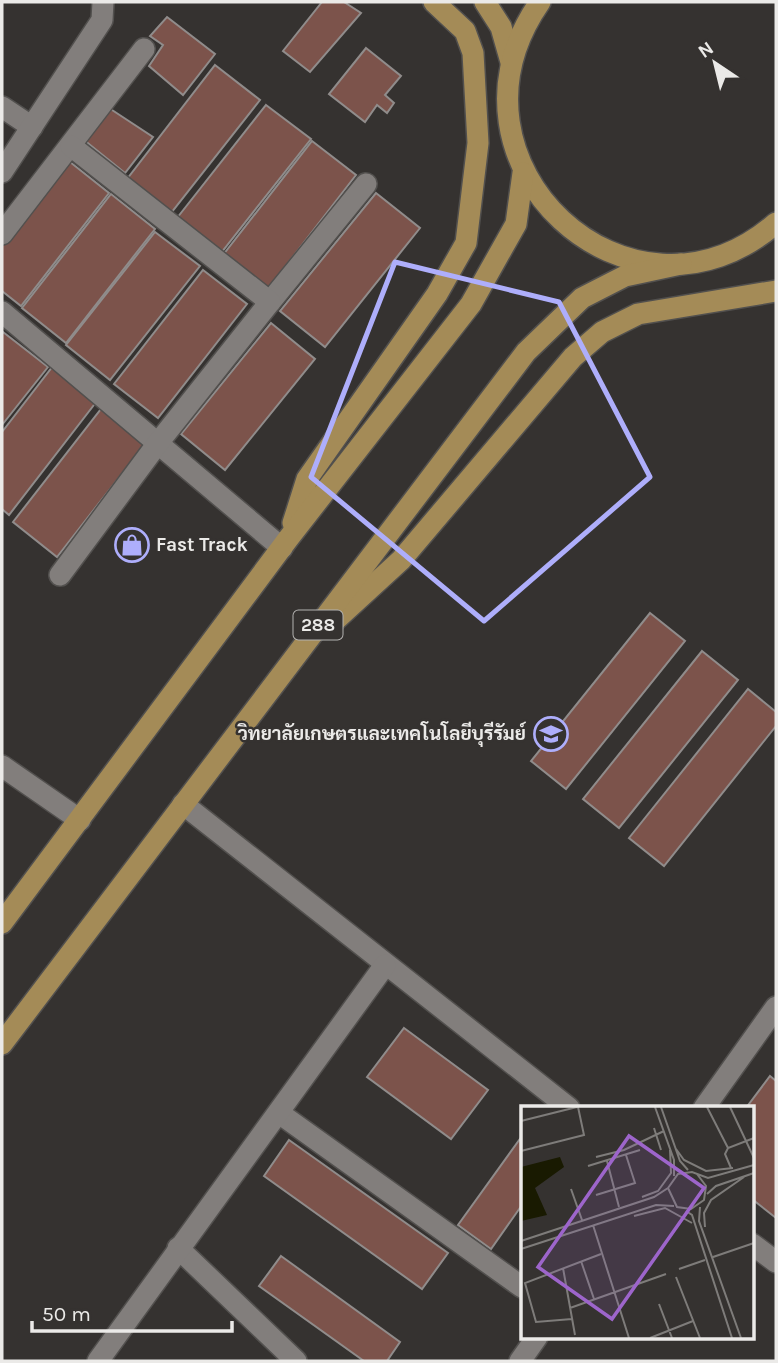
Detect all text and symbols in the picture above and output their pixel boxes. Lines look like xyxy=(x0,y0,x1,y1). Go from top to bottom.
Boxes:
north arrow xyxy=(680,28,750,98)
text: N xyxy=(694,37,718,63)
shop icon: Fast Track xyxy=(113,526,151,564)
place label: Fast Track xyxy=(156,534,248,556)
road number: 288 xyxy=(294,610,342,640)
school or university icon: วิทยาลัยเกษตรและเทคโนโลยีบุรีรัมย์ xyxy=(532,715,570,753)
place label: วิทยาลัยเกษตรและเทคโนโลยีบุรีรัมย์ xyxy=(237,721,527,748)
inset map xyxy=(521,1106,754,1338)
scale bar xyxy=(32,1290,231,1334)
text: 50 m xyxy=(42,1302,91,1326)

